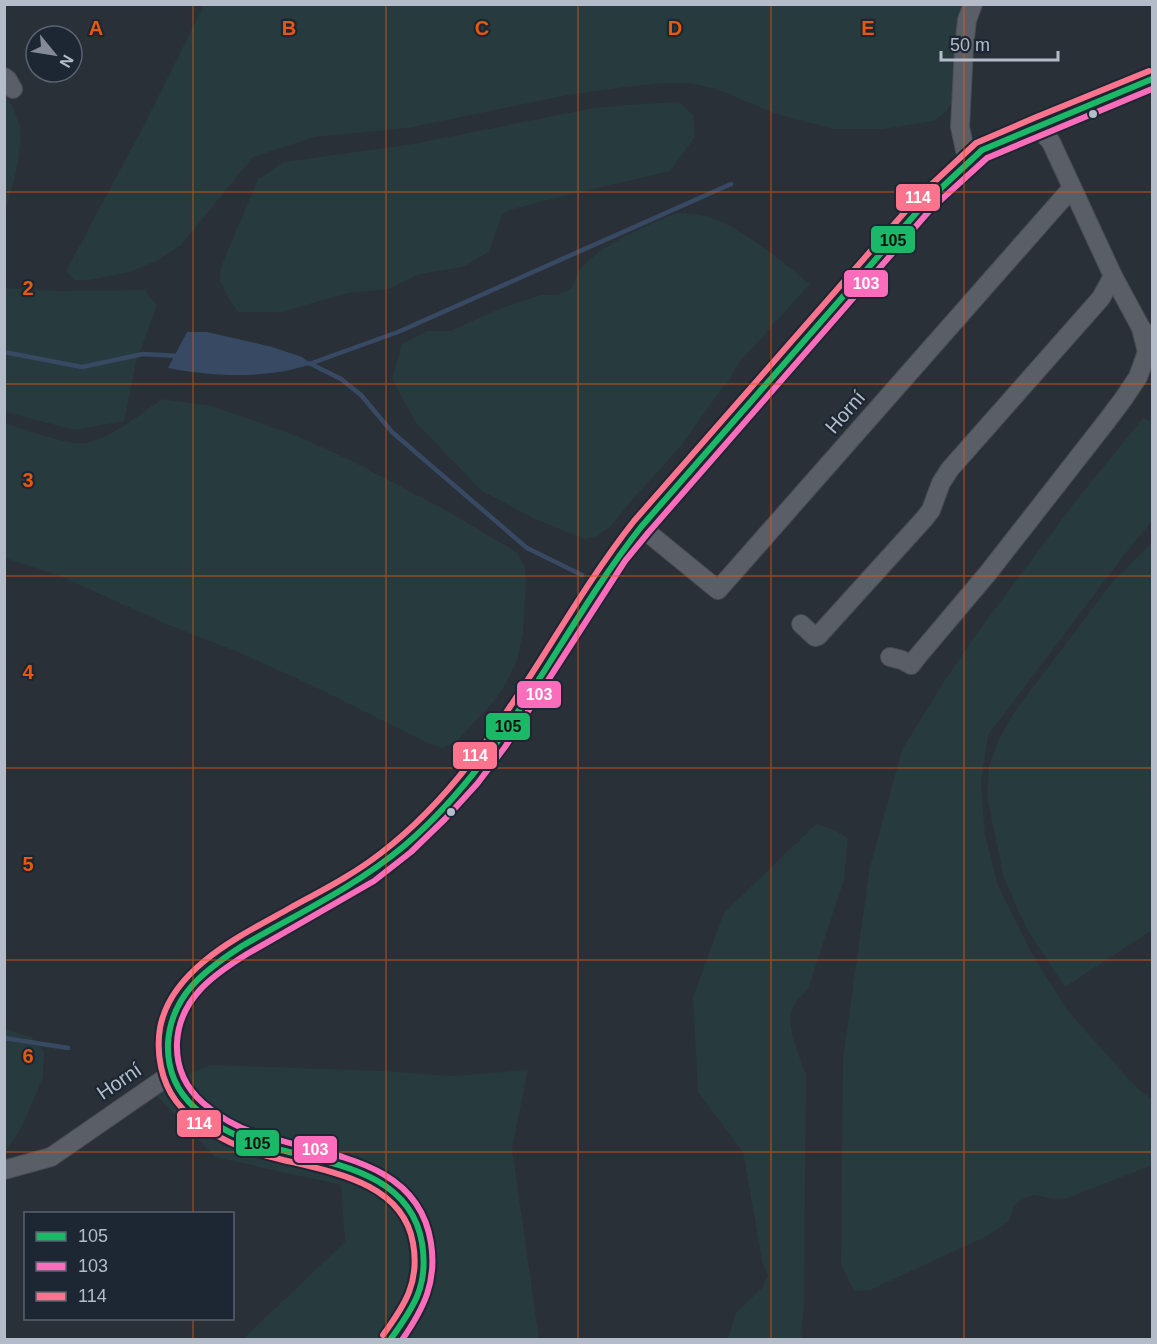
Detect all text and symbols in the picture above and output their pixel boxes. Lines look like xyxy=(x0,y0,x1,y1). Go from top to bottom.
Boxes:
text: A xyxy=(89,17,103,39)
text: B xyxy=(282,17,296,39)
text: C xyxy=(475,17,489,39)
text: D xyxy=(668,17,682,39)
text: E xyxy=(861,17,875,39)
north arrow xyxy=(24,24,84,84)
scale bar xyxy=(941,24,1058,62)
text: 50 m xyxy=(950,35,990,55)
text: N xyxy=(56,52,77,71)
unlabelled marker xyxy=(1087,108,1099,120)
line badge: 114 xyxy=(895,183,941,212)
text: 114 xyxy=(905,189,931,206)
line badge: 105 xyxy=(870,225,916,254)
text: 105 xyxy=(880,232,906,249)
line badge: 103 xyxy=(843,269,889,298)
text: 103 xyxy=(853,275,879,292)
text: 2 xyxy=(22,277,34,299)
street label: Horní xyxy=(821,386,870,438)
text: 3 xyxy=(22,469,34,491)
text: 4 xyxy=(22,661,34,683)
line badge: 103 xyxy=(516,680,562,709)
text: 103 xyxy=(526,686,552,703)
line badge: 105 xyxy=(485,712,531,741)
text: 105 xyxy=(495,718,521,735)
line badge: 114 xyxy=(452,741,498,770)
text: 114 xyxy=(462,747,488,764)
unlabelled marker xyxy=(445,806,457,818)
text: 5 xyxy=(22,853,34,875)
text: 6 xyxy=(22,1045,34,1067)
street label: Horní xyxy=(93,1058,146,1104)
line badge: 114 xyxy=(176,1109,222,1138)
text: 114 xyxy=(186,1115,212,1132)
line badge: 105 xyxy=(235,1129,280,1157)
text: 105 xyxy=(244,1135,270,1152)
line badge: 103 xyxy=(293,1135,338,1164)
text: 103 xyxy=(302,1141,328,1158)
legend xyxy=(24,1212,234,1320)
text: 105 xyxy=(78,1226,108,1246)
text: 103 xyxy=(78,1256,108,1276)
text: 114 xyxy=(78,1286,107,1306)

